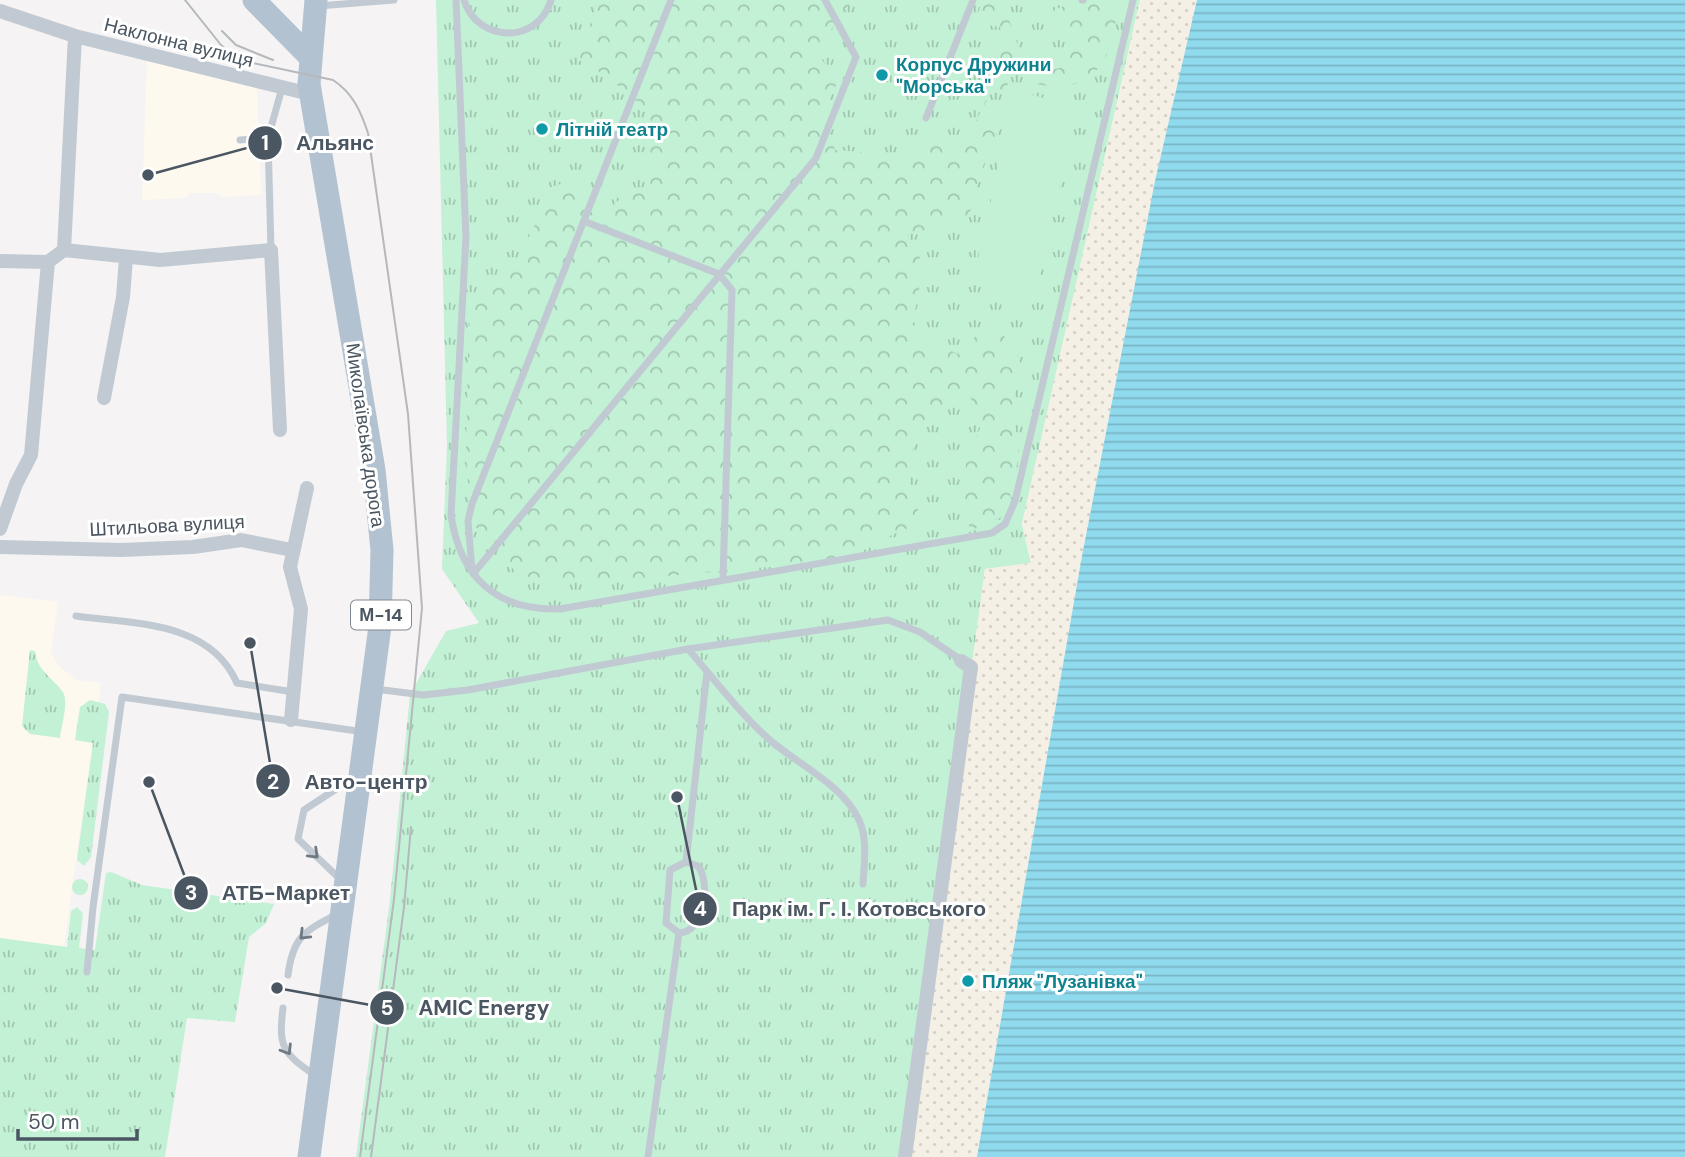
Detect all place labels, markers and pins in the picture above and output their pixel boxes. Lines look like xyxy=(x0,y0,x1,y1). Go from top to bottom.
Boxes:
place label: Корпус Дружини "Морська" xyxy=(896,52,1051,99)
marker: Корпус Дружини "Морська" xyxy=(874,67,890,83)
place label: Літній театр xyxy=(556,117,668,142)
marker: Літній театр xyxy=(534,121,550,137)
callout: Альянс xyxy=(247,122,388,164)
callout: Авто-центр xyxy=(255,760,441,802)
callout: АТБ-Маркет xyxy=(173,872,365,914)
callout: Парк ім. Г. І. Котовського xyxy=(683,888,1000,930)
place label: Пляж "Лузанівка" xyxy=(982,969,1143,994)
marker: Пляж "Лузанівка" xyxy=(960,973,976,989)
callout: AMIC Energy xyxy=(369,987,563,1029)

